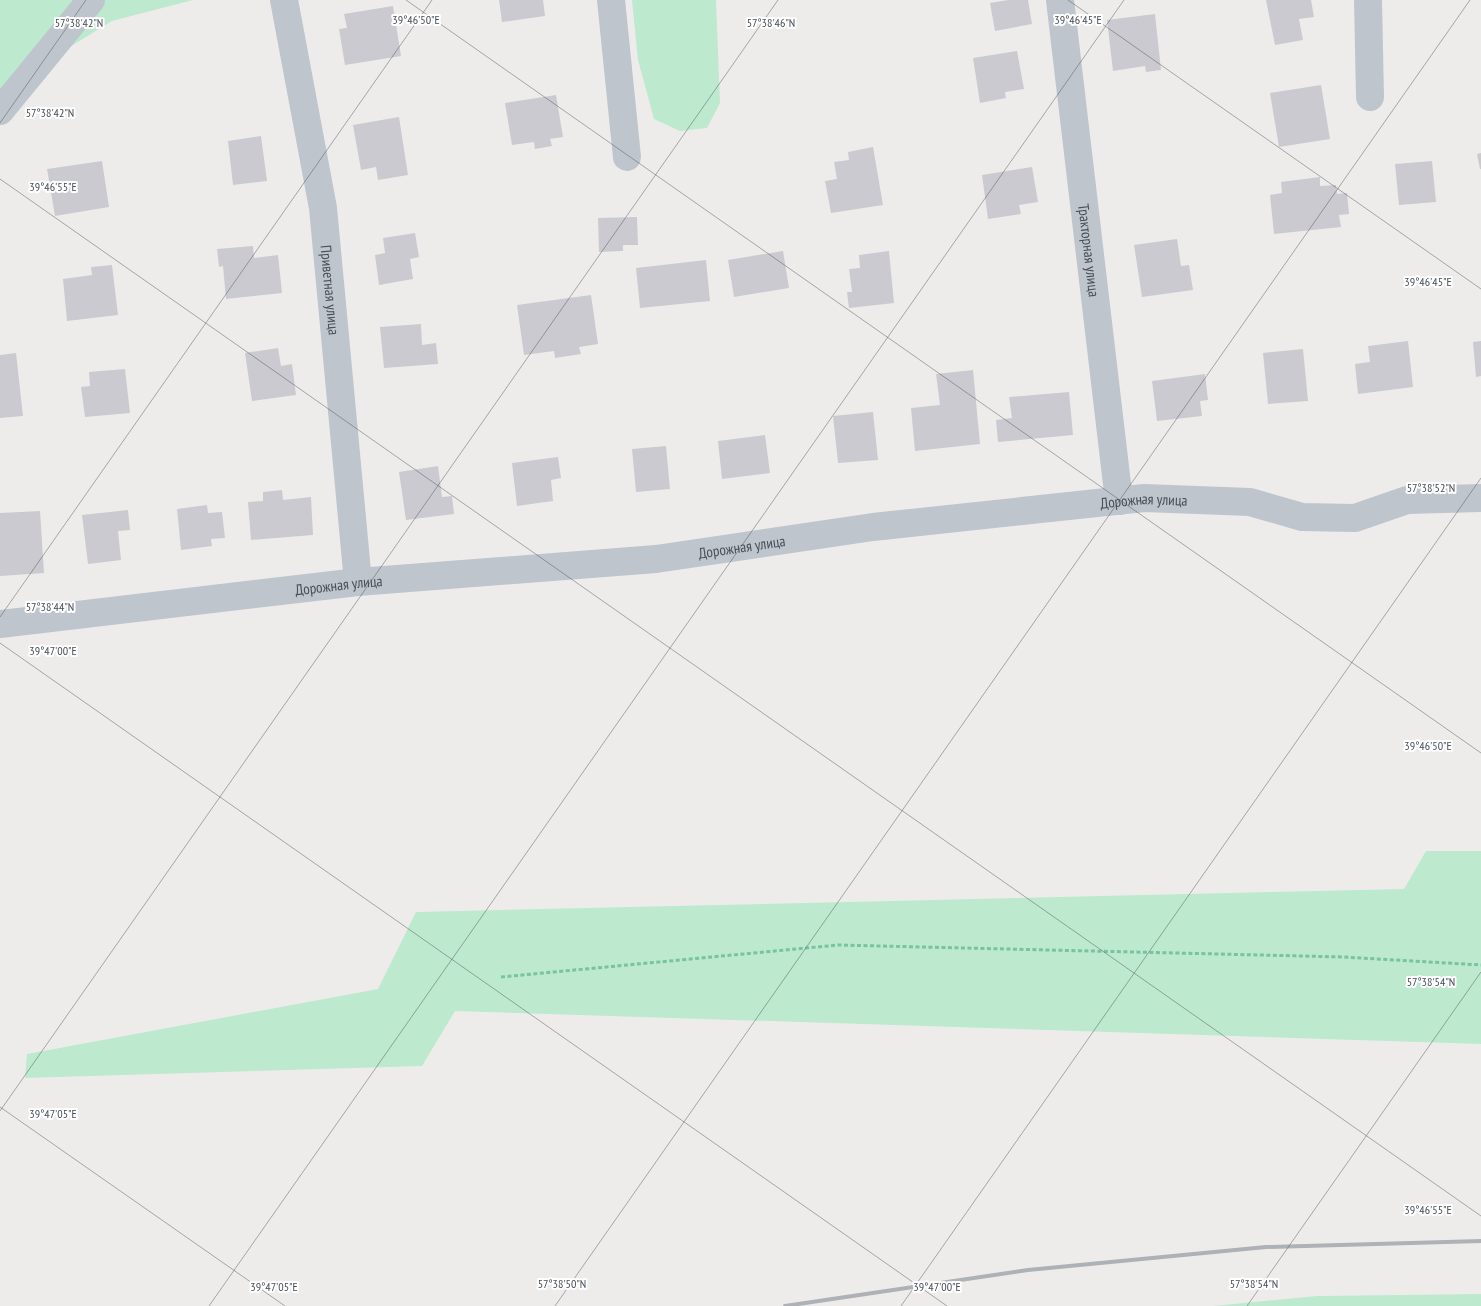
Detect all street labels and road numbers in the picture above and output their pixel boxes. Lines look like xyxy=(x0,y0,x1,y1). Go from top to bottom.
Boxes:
street label: Тракторная улица xyxy=(1075,203,1104,298)
street label: Приветная улица xyxy=(317,244,344,336)
street label: Дорожная улица xyxy=(1099,488,1188,512)
street label: Дорожная улица xyxy=(697,531,786,562)
street label: Дорожная улица xyxy=(294,571,383,599)

